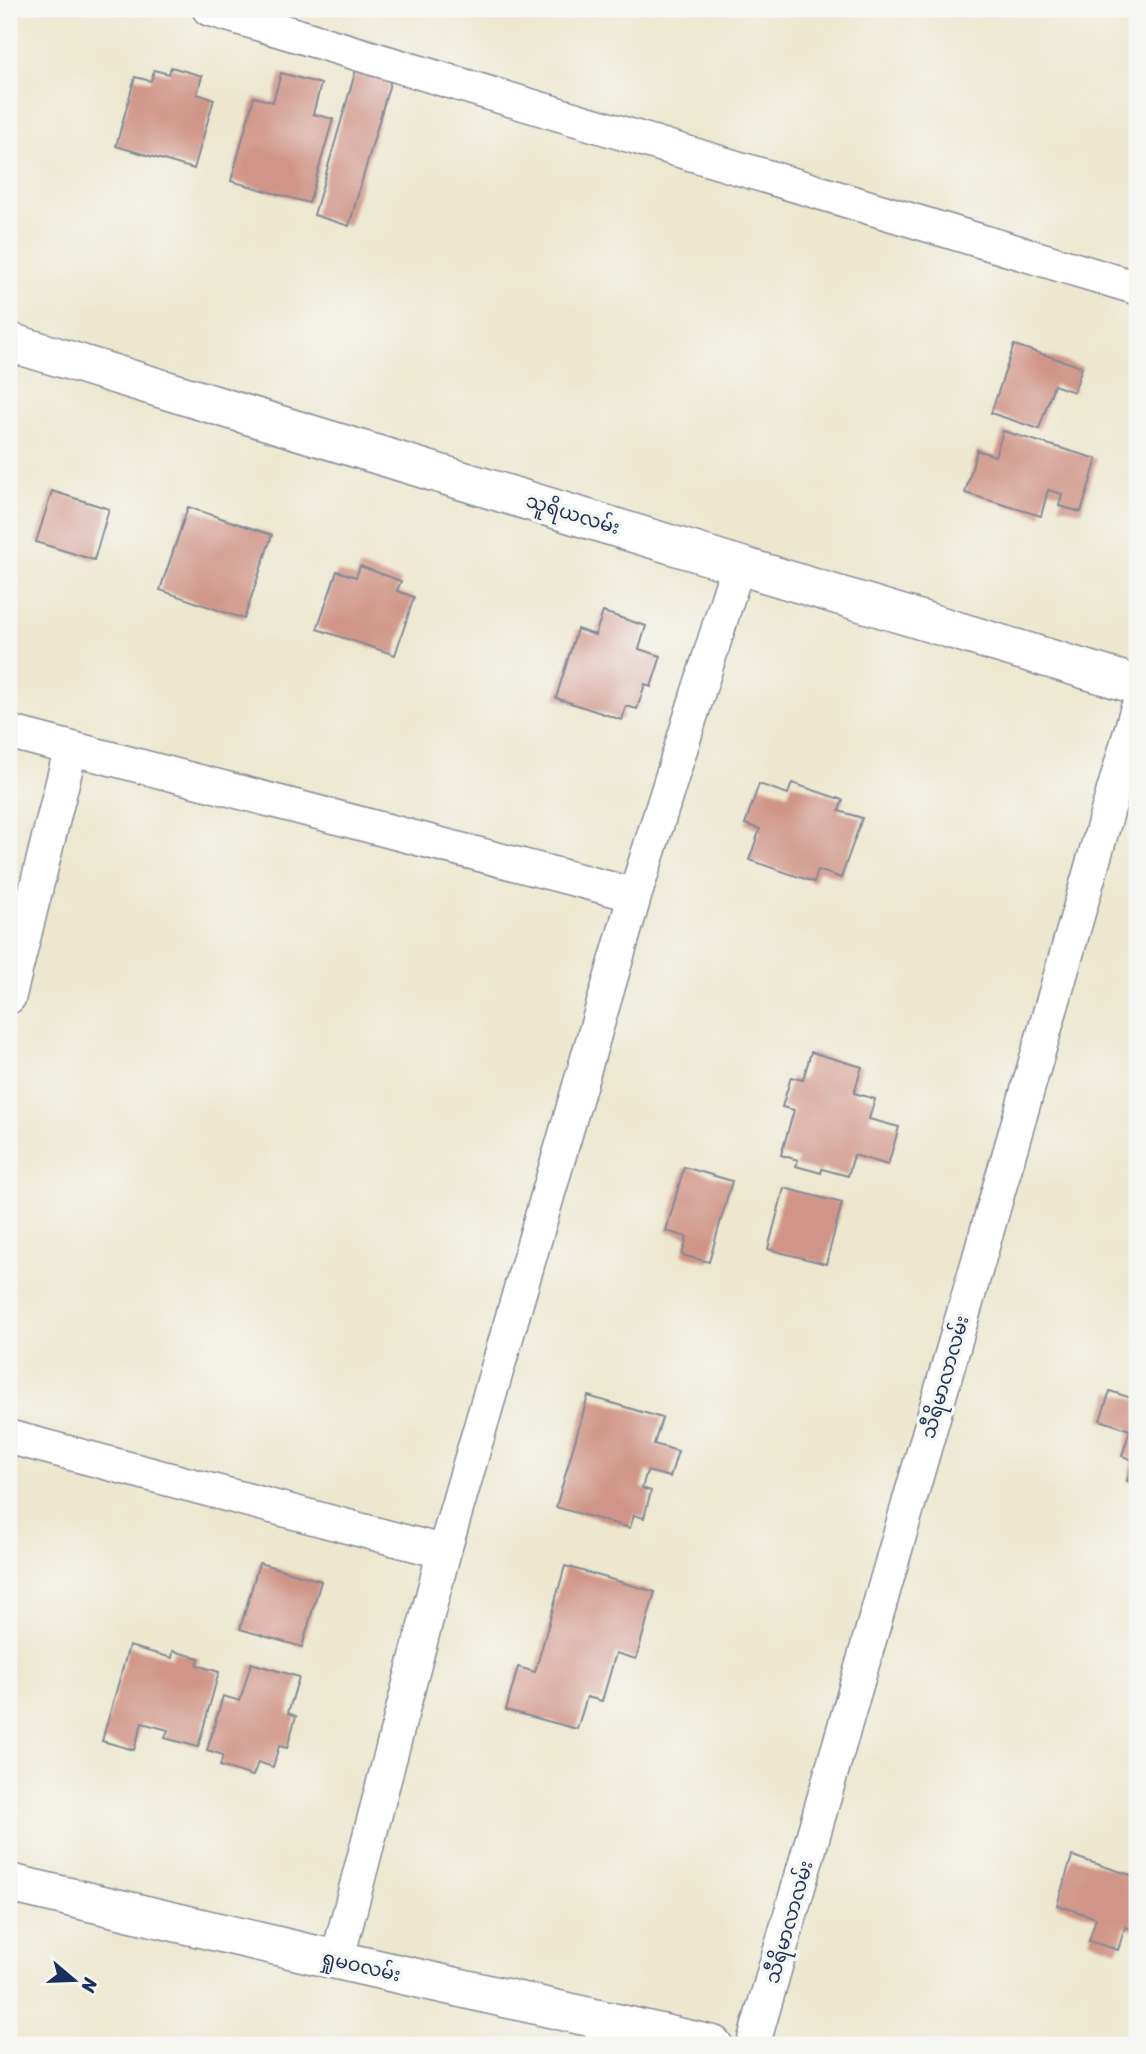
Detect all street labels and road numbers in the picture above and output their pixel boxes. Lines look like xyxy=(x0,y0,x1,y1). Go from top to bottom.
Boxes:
street label: သူရိယလမ်း xyxy=(522,484,624,544)
street label: သီရိမာလာလမ်း xyxy=(912,1311,978,1443)
street label: သီရိမာလာလမ်း xyxy=(756,1856,822,1988)
street label: ရှုမဝလမ်း xyxy=(318,1941,404,1991)

